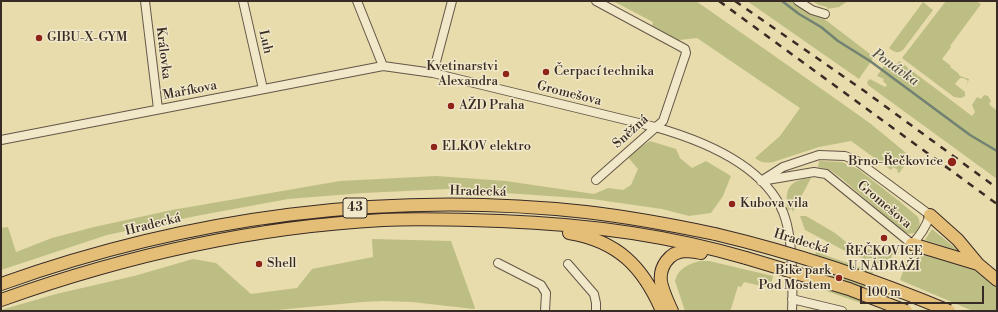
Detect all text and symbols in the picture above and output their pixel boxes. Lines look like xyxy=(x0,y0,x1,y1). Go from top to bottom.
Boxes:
street label: Královka xyxy=(152,26,174,80)
street label: Luh xyxy=(255,29,275,55)
place label: GIBU-X-GYM xyxy=(47,30,128,46)
marker: GIBU-X-GYM xyxy=(34,33,44,43)
water label: Ponávka xyxy=(869,46,921,90)
place label: Kvetinarstvi Alexandra xyxy=(426,59,498,90)
place label: Čerpací technika xyxy=(554,64,654,80)
marker: Čerpací technika xyxy=(541,67,551,77)
marker: Kvetinarstvi Alexandra xyxy=(501,69,511,79)
street label: Maříkova xyxy=(162,78,218,104)
street label: Gromešova xyxy=(535,78,603,110)
place label: AŽD Praha xyxy=(459,98,525,114)
marker: AŽD Praha xyxy=(446,101,456,111)
street label: Sněžná xyxy=(610,112,652,152)
place label: ELKOV elektro xyxy=(442,139,531,155)
marker: ELKOV elektro xyxy=(429,142,439,152)
place label: Brno-Řečkovice xyxy=(848,154,943,170)
marker: Brno-Řečkovice xyxy=(946,156,958,168)
street label: Gromešova xyxy=(854,178,914,232)
street label: Hradecká xyxy=(449,184,507,200)
place label: Kubova vila xyxy=(740,196,808,212)
road number: 43 xyxy=(343,198,367,218)
marker: Kubova vila xyxy=(727,199,737,209)
street label: Hradecká xyxy=(124,211,182,239)
street label: Hradecká xyxy=(772,226,830,258)
marker: ŘEČKOVICE U NÁDRAŽÍ xyxy=(879,233,889,243)
place label: ŘEČKOVICE U NÁDRAŽÍ xyxy=(845,244,923,275)
place label: Shell xyxy=(267,256,296,272)
marker: Shell xyxy=(254,259,264,269)
place label: Bike park Pod Mostem xyxy=(759,263,831,294)
marker: Bike park Pod Mostem xyxy=(834,273,844,283)
scale bar xyxy=(862,278,986,304)
text: 100 m xyxy=(867,285,901,300)

